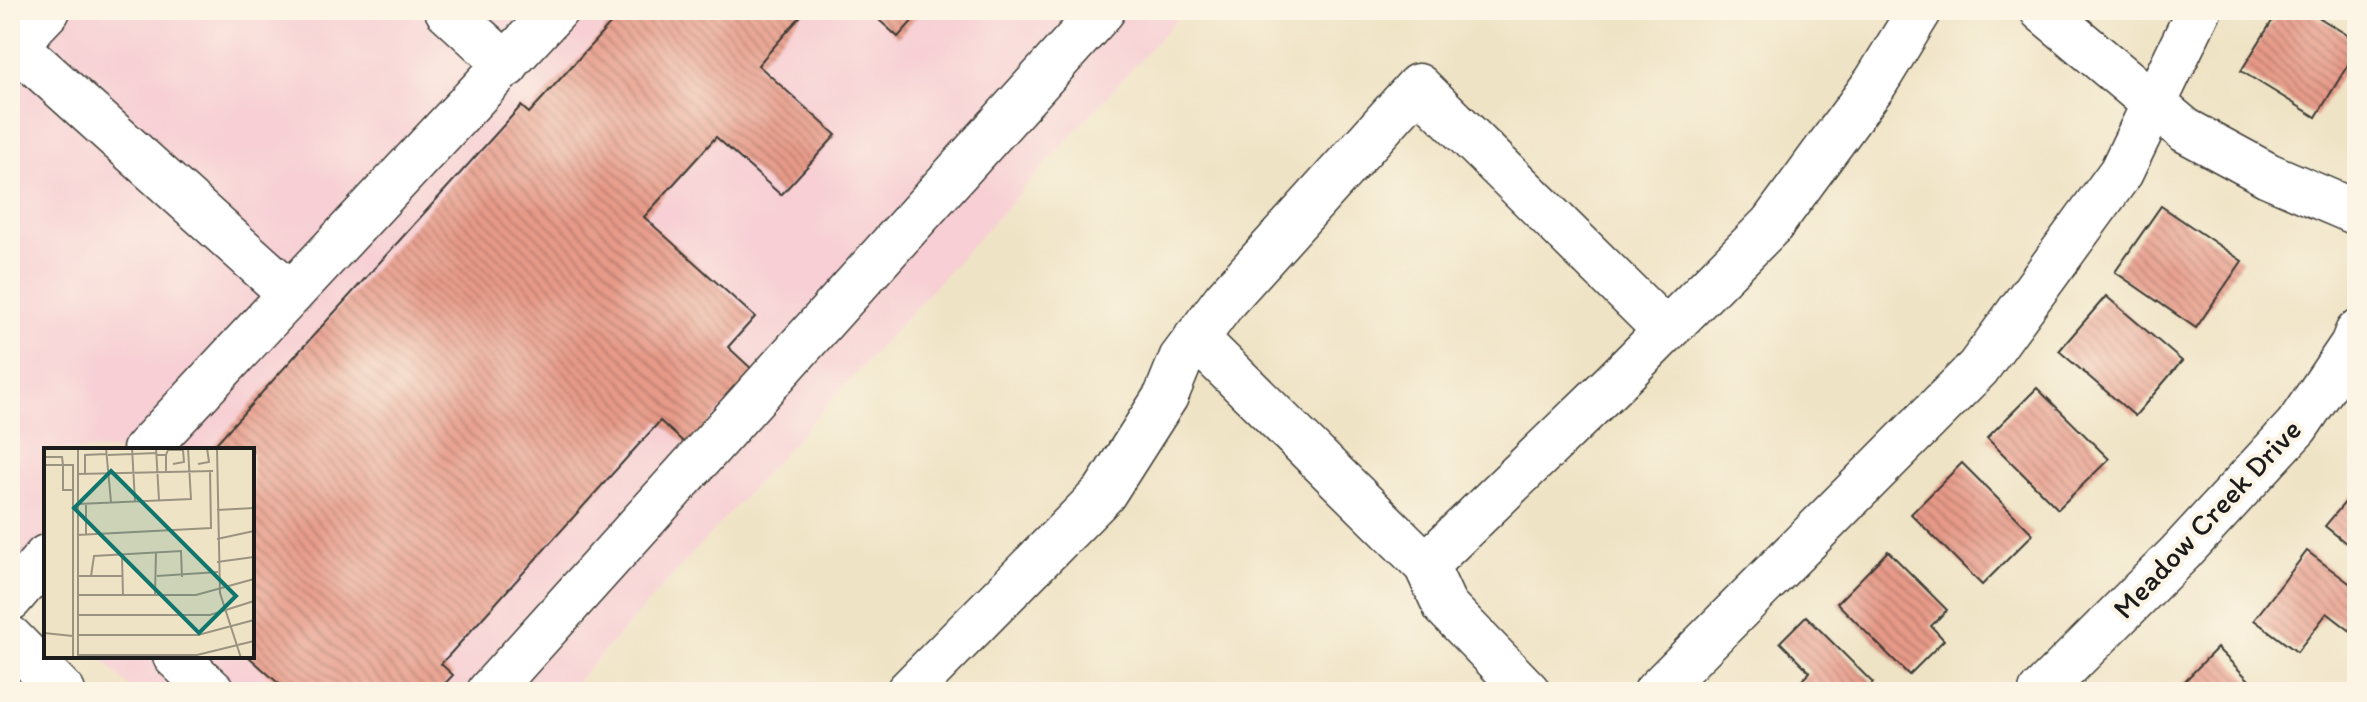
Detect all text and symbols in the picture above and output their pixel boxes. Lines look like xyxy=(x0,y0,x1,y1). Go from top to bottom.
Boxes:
street label: Meadow Creek Drive xyxy=(2105,411,2309,626)
inset map xyxy=(44,448,254,658)

